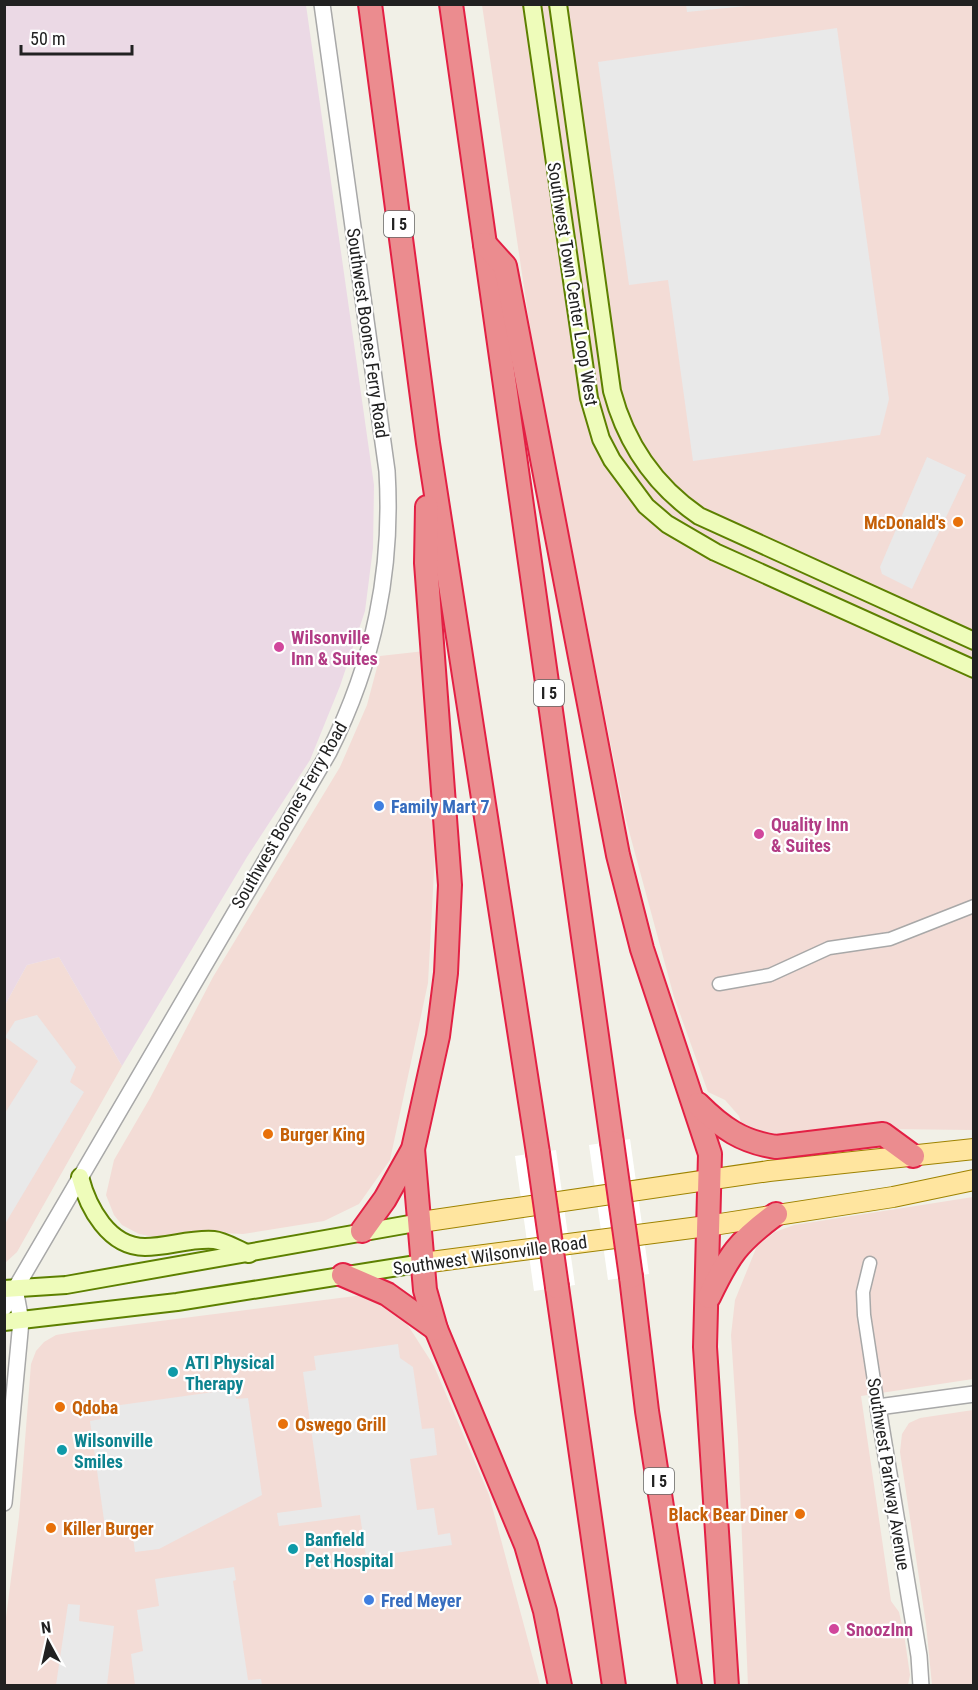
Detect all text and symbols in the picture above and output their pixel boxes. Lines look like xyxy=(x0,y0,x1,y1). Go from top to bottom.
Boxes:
scale bar xyxy=(21,18,132,56)
text: 50 m xyxy=(30,28,65,49)
street label: Southwest Town Center Loop West xyxy=(543,161,603,407)
road number: I 5 xyxy=(384,211,414,237)
street label: Southwest Boones Ferry Road xyxy=(343,227,393,439)
place label: McDonald's xyxy=(864,512,946,533)
marker: McDonald's xyxy=(951,515,965,529)
place label: Wilsonville Inn & Suites xyxy=(291,627,378,669)
marker: Wilsonville Inn & Suites xyxy=(272,640,286,654)
road number: I 5 xyxy=(534,680,564,706)
street label: Southwest Boones Ferry Road xyxy=(227,718,351,912)
place label: Family Mart 7 xyxy=(391,796,490,817)
marker: Family Mart 7 xyxy=(372,799,386,813)
place label: Quality Inn & Suites xyxy=(771,814,849,856)
marker: Quality Inn & Suites xyxy=(752,827,766,841)
place label: Burger King xyxy=(280,1124,365,1145)
marker: Burger King xyxy=(261,1127,275,1141)
street label: Southwest Wilsonville Road xyxy=(392,1231,588,1279)
place label: ATI Physical Therapy xyxy=(185,1352,275,1394)
marker: ATI Physical Therapy xyxy=(166,1365,180,1379)
street label: Southwest Parkway Avenue xyxy=(863,1376,915,1572)
place label: Qdoba xyxy=(72,1397,118,1418)
marker: Qdoba xyxy=(53,1400,67,1414)
place label: Oswego Grill xyxy=(295,1414,386,1435)
marker: Oswego Grill xyxy=(276,1417,290,1431)
place label: Wilsonville Smiles xyxy=(74,1430,153,1472)
marker: Wilsonville Smiles xyxy=(55,1443,69,1457)
road number: I 5 xyxy=(644,1468,674,1494)
place label: Black Bear Diner xyxy=(668,1504,788,1525)
marker: Black Bear Diner xyxy=(793,1507,807,1521)
place label: Killer Burger xyxy=(63,1518,154,1539)
marker: Killer Burger xyxy=(44,1521,58,1535)
place label: Banfield Pet Hospital xyxy=(305,1529,394,1571)
marker: Banfield Pet Hospital xyxy=(286,1542,300,1556)
place label: Fred Meyer xyxy=(381,1590,461,1611)
marker: Fred Meyer xyxy=(362,1593,376,1607)
north arrow xyxy=(18,1612,78,1672)
text: N xyxy=(40,1618,52,1638)
place label: SnoozInn xyxy=(846,1619,913,1640)
marker: SnoozInn xyxy=(827,1622,841,1636)

